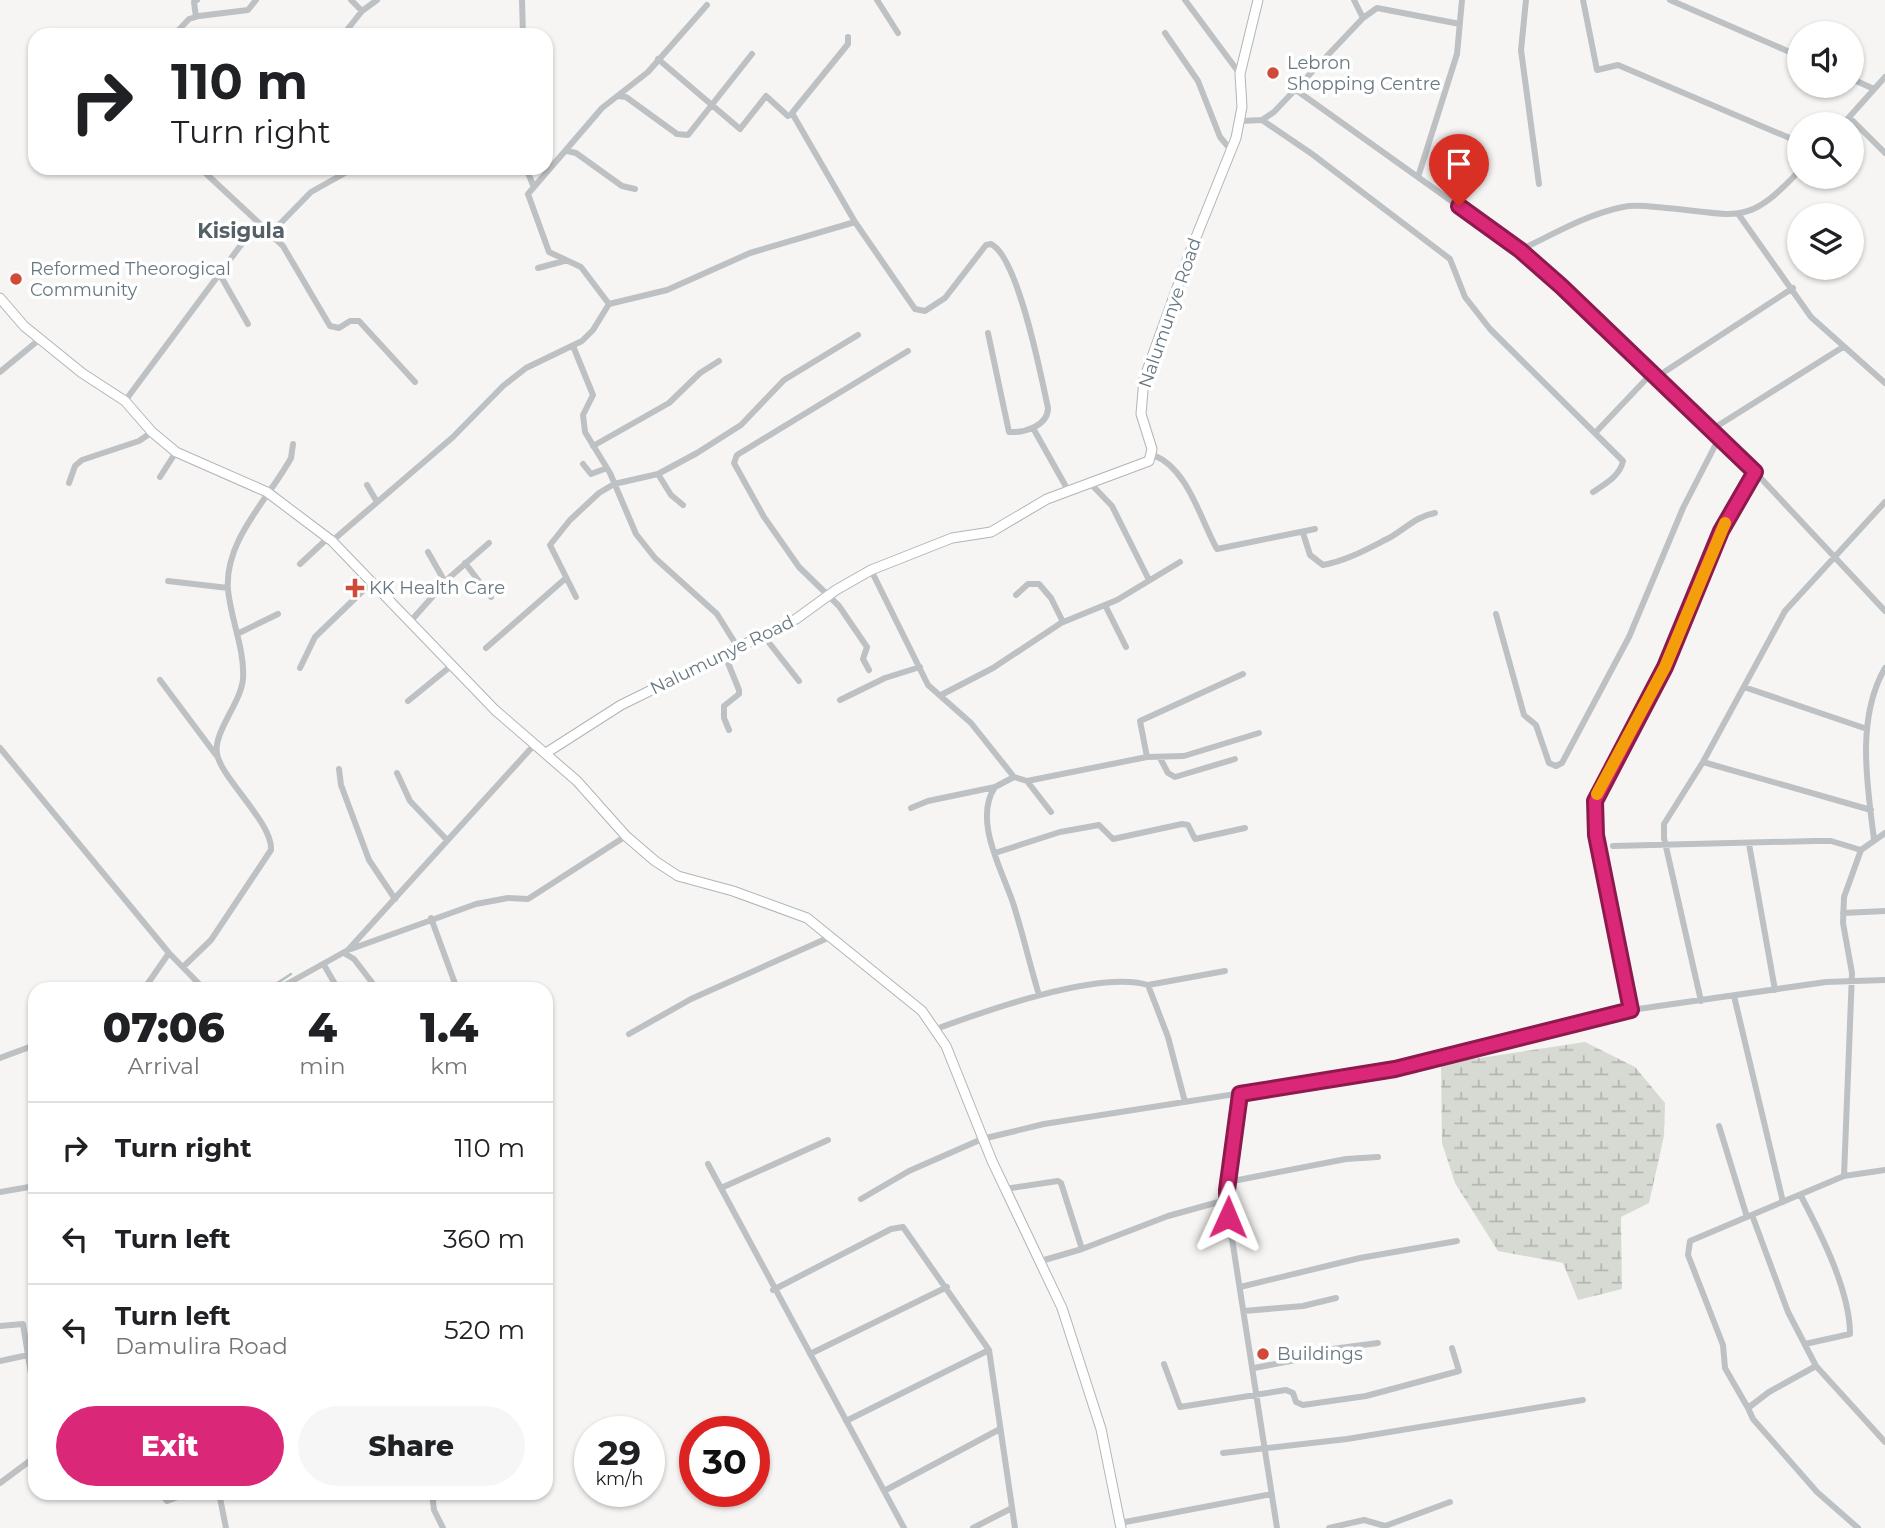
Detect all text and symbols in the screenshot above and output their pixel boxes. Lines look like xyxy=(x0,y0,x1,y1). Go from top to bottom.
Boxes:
map controls xyxy=(1787,21,1864,280)
button: sound xyxy=(1787,21,1864,98)
text: 110 m xyxy=(171,52,308,111)
place label: Lebron Shopping Centre xyxy=(1287,52,1441,95)
icon: right xyxy=(56,56,147,147)
marker: Lebron Shopping Centre xyxy=(1265,65,1281,81)
text: Turn right xyxy=(171,112,331,151)
button: search xyxy=(1787,112,1864,189)
pin xyxy=(1429,134,1489,206)
icon: arrive xyxy=(1440,145,1478,183)
button: layers xyxy=(1787,203,1864,280)
district label: Kisigula xyxy=(197,218,285,243)
street label: Nalumunye Road xyxy=(1134,235,1206,391)
place label: Reformed Theorogical Community xyxy=(30,258,231,301)
marker: Reformed Theorogical Community xyxy=(8,271,24,287)
place label: KK Health Care xyxy=(369,577,505,599)
marker: KK Health Care xyxy=(347,580,363,596)
street label: Nalumunye Road xyxy=(646,611,798,699)
text: 07:06 xyxy=(103,1001,225,1053)
text: 4 xyxy=(308,1001,337,1053)
text: 1.4 xyxy=(420,1001,478,1053)
text: Arrival xyxy=(127,1052,200,1080)
text: min xyxy=(299,1052,345,1080)
text: km xyxy=(430,1052,468,1080)
icon: right xyxy=(56,1129,94,1167)
text: Turn right xyxy=(115,1132,251,1164)
text: 110 m xyxy=(455,1132,525,1164)
position arrow xyxy=(1191,1180,1265,1254)
icon: left xyxy=(56,1220,94,1258)
text: Turn left xyxy=(115,1223,231,1255)
text: 360 m xyxy=(443,1223,525,1255)
text: Turn left xyxy=(115,1300,231,1332)
icon: left xyxy=(56,1311,94,1349)
text: 520 m xyxy=(444,1314,525,1346)
text: Damulira Road xyxy=(115,1332,288,1360)
place label: Buildings xyxy=(1277,1343,1363,1365)
marker: Buildings xyxy=(1255,1346,1271,1362)
button: Exit xyxy=(56,1406,284,1486)
button: Share xyxy=(298,1406,525,1486)
speed limit sign: 30 xyxy=(679,1416,770,1507)
text: 29 xyxy=(598,1431,641,1474)
text: km/h xyxy=(595,1468,644,1490)

